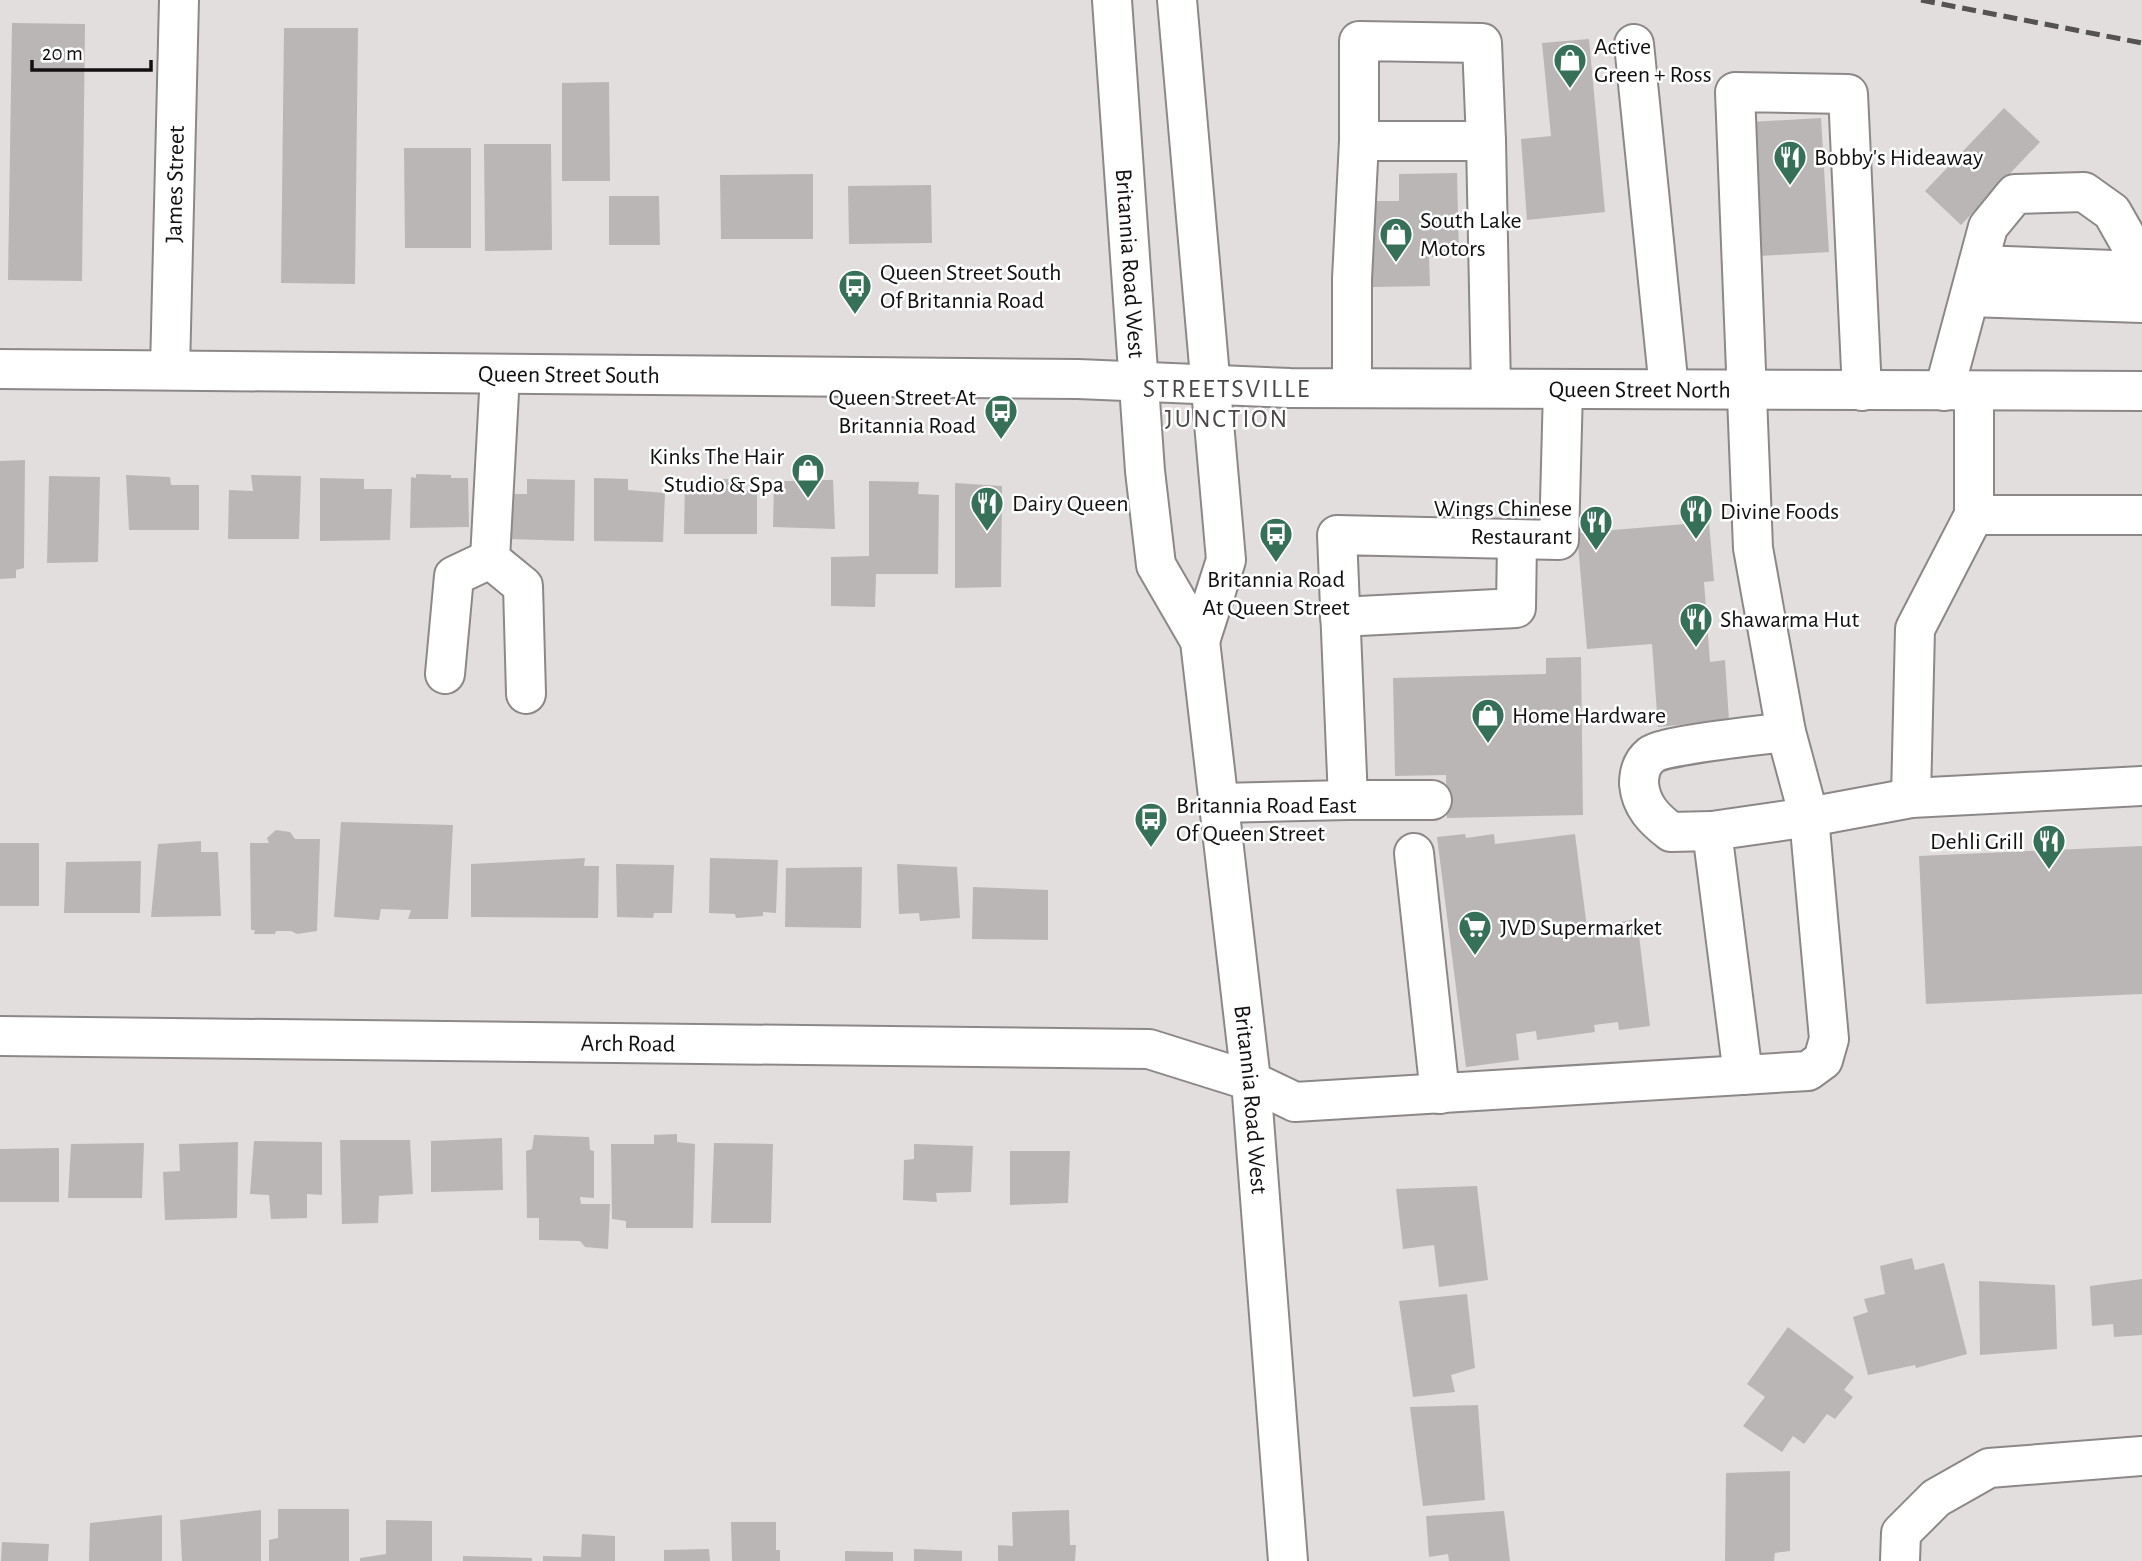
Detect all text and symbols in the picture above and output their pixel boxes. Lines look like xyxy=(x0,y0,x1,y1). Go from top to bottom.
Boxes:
scale bar xyxy=(32,28,150,72)
place label: Active Green + Ross xyxy=(1594,35,1712,87)
shop icon: Active Green + Ross xyxy=(1551,41,1589,90)
text: 20 m xyxy=(42,43,83,64)
street label: James Street xyxy=(162,125,189,243)
restaurant icon: Bobby's Hideaway xyxy=(1771,138,1809,187)
place label: Bobby's Hideaway xyxy=(1814,146,1983,170)
street label: Britannia Road West xyxy=(1111,168,1148,359)
place label: South Lake Motors xyxy=(1420,209,1522,261)
shop icon: South Lake Motors xyxy=(1377,215,1415,264)
place label: Queen Street South Of Britannia Road xyxy=(880,261,1062,313)
bus stop icon: Queen Street South Of Britannia Road xyxy=(836,267,874,316)
street label: Queen Street South xyxy=(478,362,660,388)
district label: STREETSVILLE JUNCTION xyxy=(1143,376,1311,432)
street label: Queen Street North xyxy=(1549,378,1731,403)
place label: Queen Street At Britannia Road xyxy=(828,386,976,438)
bus stop icon: Queen Street At Britannia Road xyxy=(982,392,1020,441)
place label: Kinks The Hair Studio & Spa xyxy=(649,445,784,497)
shop icon: Kinks The Hair Studio & Spa xyxy=(789,451,827,500)
restaurant icon: Dairy Queen xyxy=(968,484,1006,533)
place label: Dairy Queen xyxy=(1012,492,1129,516)
restaurant icon: Divine Foods xyxy=(1677,492,1715,541)
place label: Wings Chinese Restaurant xyxy=(1434,497,1572,549)
place label: Divine Foods xyxy=(1720,500,1839,524)
restaurant icon: Wings Chinese Restaurant xyxy=(1577,503,1615,552)
bus stop icon: Britannia Road At Queen Street xyxy=(1257,515,1295,564)
place label: Britannia Road At Queen Street xyxy=(1202,568,1350,620)
restaurant icon: Shawarma Hut xyxy=(1677,600,1715,649)
place label: Shawarma Hut xyxy=(1720,608,1859,632)
shop icon: Home Hardware xyxy=(1469,696,1507,745)
place label: Home Hardware xyxy=(1512,704,1666,728)
place label: Britannia Road East Of Queen Street xyxy=(1176,794,1357,846)
bus stop icon: Britannia Road East Of Queen Street xyxy=(1132,800,1170,849)
restaurant icon: Dehli Grill xyxy=(2030,822,2068,871)
place label: Dehli Grill xyxy=(1930,830,2024,854)
supermarket icon: JVD Supermarket xyxy=(1456,908,1494,957)
place label: JVD Supermarket xyxy=(1500,916,1662,940)
street label: Britannia Road West xyxy=(1229,1004,1271,1195)
street label: Arch Road xyxy=(580,1032,676,1057)

